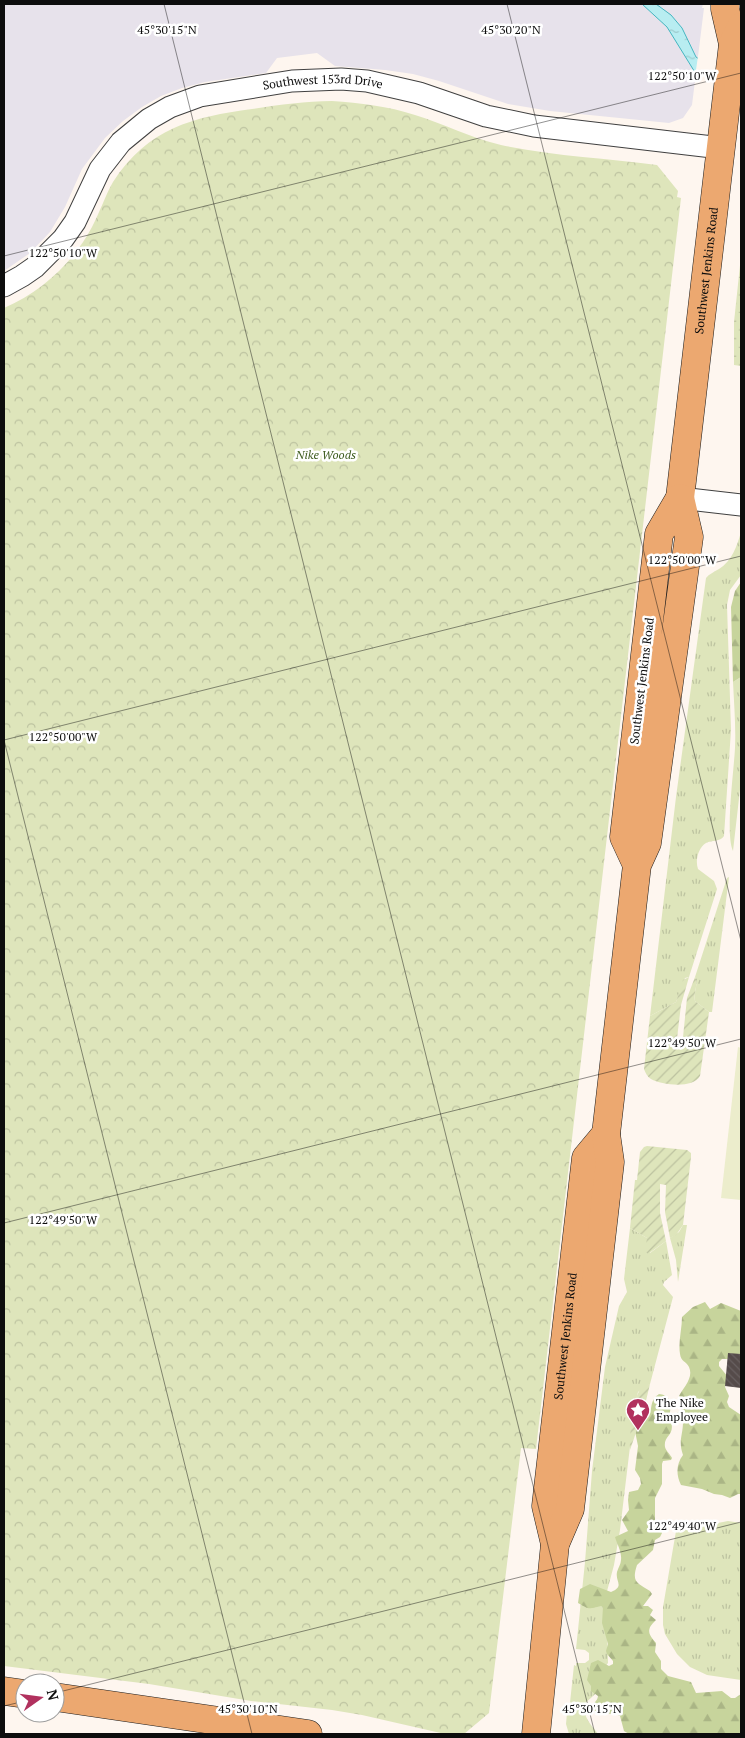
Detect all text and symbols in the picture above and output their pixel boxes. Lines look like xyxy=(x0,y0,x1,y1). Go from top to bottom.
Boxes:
text: 45°30'15"N xyxy=(137,22,197,37)
text: 45°30'20"N xyxy=(481,22,541,37)
text: 122°50'10"W xyxy=(648,68,717,83)
street label: Southwest 153rd Drive xyxy=(262,71,384,93)
street label: Southwest Jenkins Road xyxy=(691,206,721,335)
text: 122°50'10"W xyxy=(29,245,98,260)
park label: Nike Woods xyxy=(295,447,356,462)
text: 122°50'00"W xyxy=(648,552,717,567)
street label: Southwest Jenkins Road xyxy=(626,616,657,745)
text: 122°50'00"W xyxy=(29,729,98,744)
text: 122°49'50"W xyxy=(648,1035,717,1050)
text: 122°49'50"W xyxy=(29,1212,98,1227)
street label: Southwest Jenkins Road xyxy=(550,1271,580,1400)
place label: The Nike Employee xyxy=(656,1395,708,1424)
place icon: The Nike Employee xyxy=(625,1397,651,1431)
text: 122°49'40"W xyxy=(648,1518,717,1533)
north arrow xyxy=(15,1673,65,1723)
text: N xyxy=(43,1687,64,1703)
text: 45°30'10"N xyxy=(218,1701,278,1716)
text: 45°30'15"N xyxy=(562,1701,622,1716)

